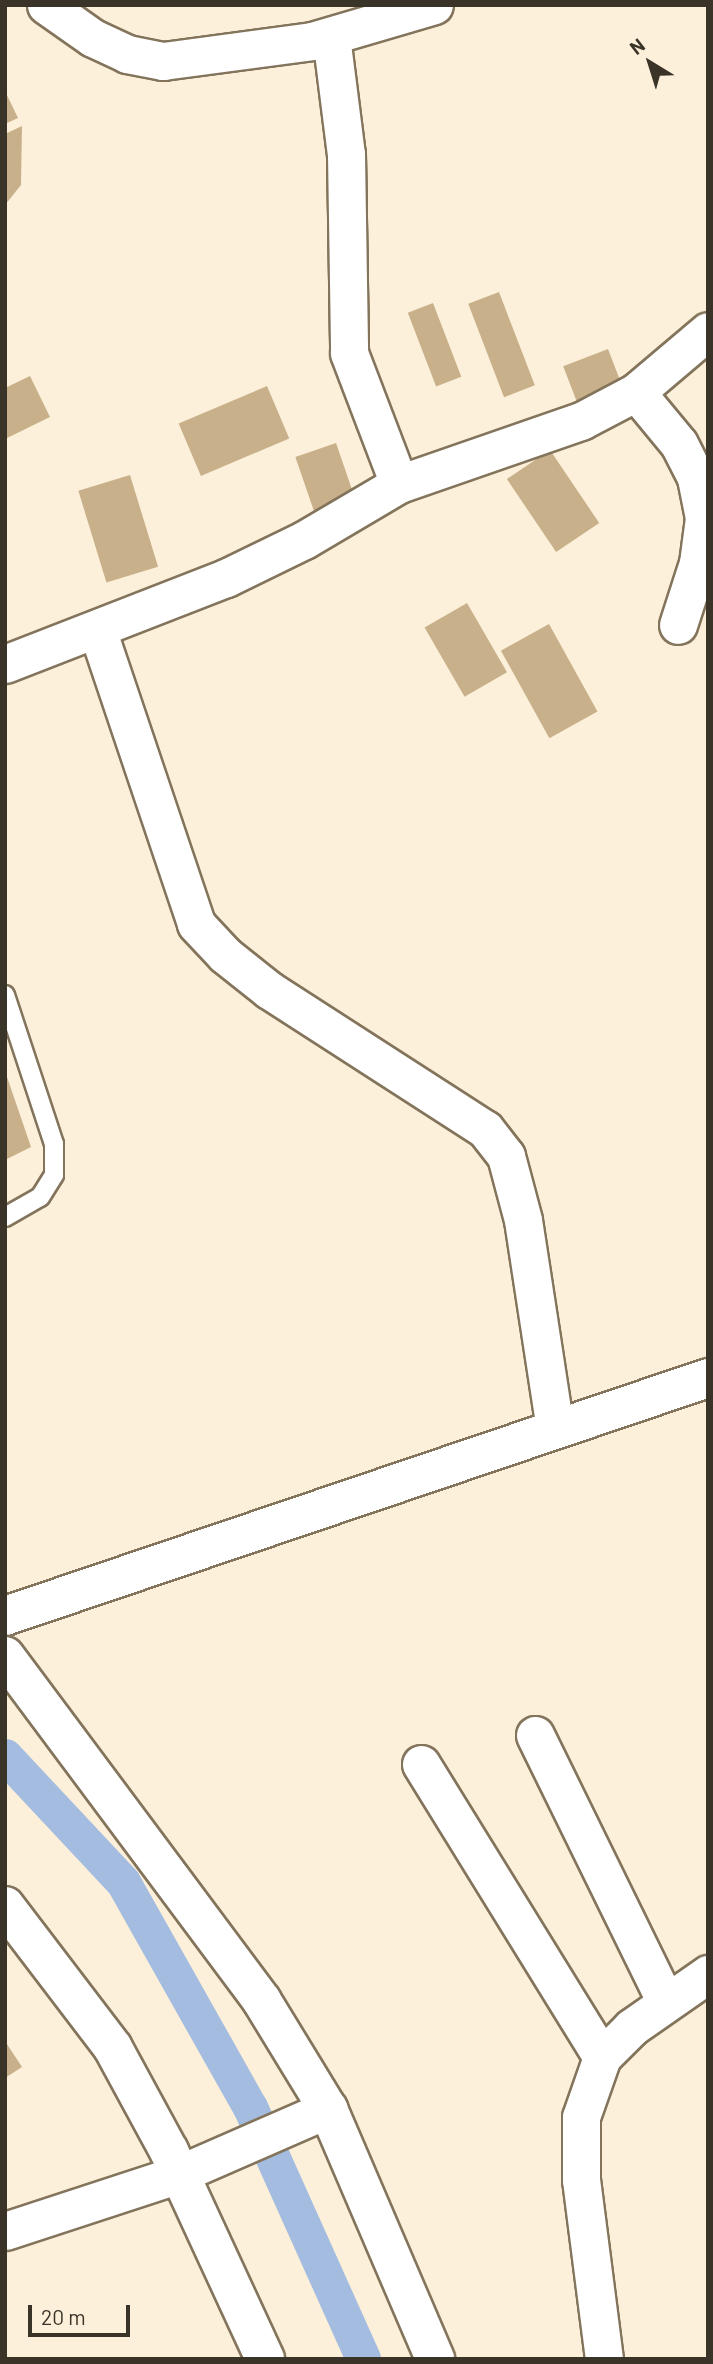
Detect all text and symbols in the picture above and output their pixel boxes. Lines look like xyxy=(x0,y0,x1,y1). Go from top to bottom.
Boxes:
north arrow xyxy=(615,28,685,98)
text: N xyxy=(625,33,649,59)
scale bar xyxy=(32,2290,133,2334)
text: 20 m xyxy=(41,2304,86,2329)

